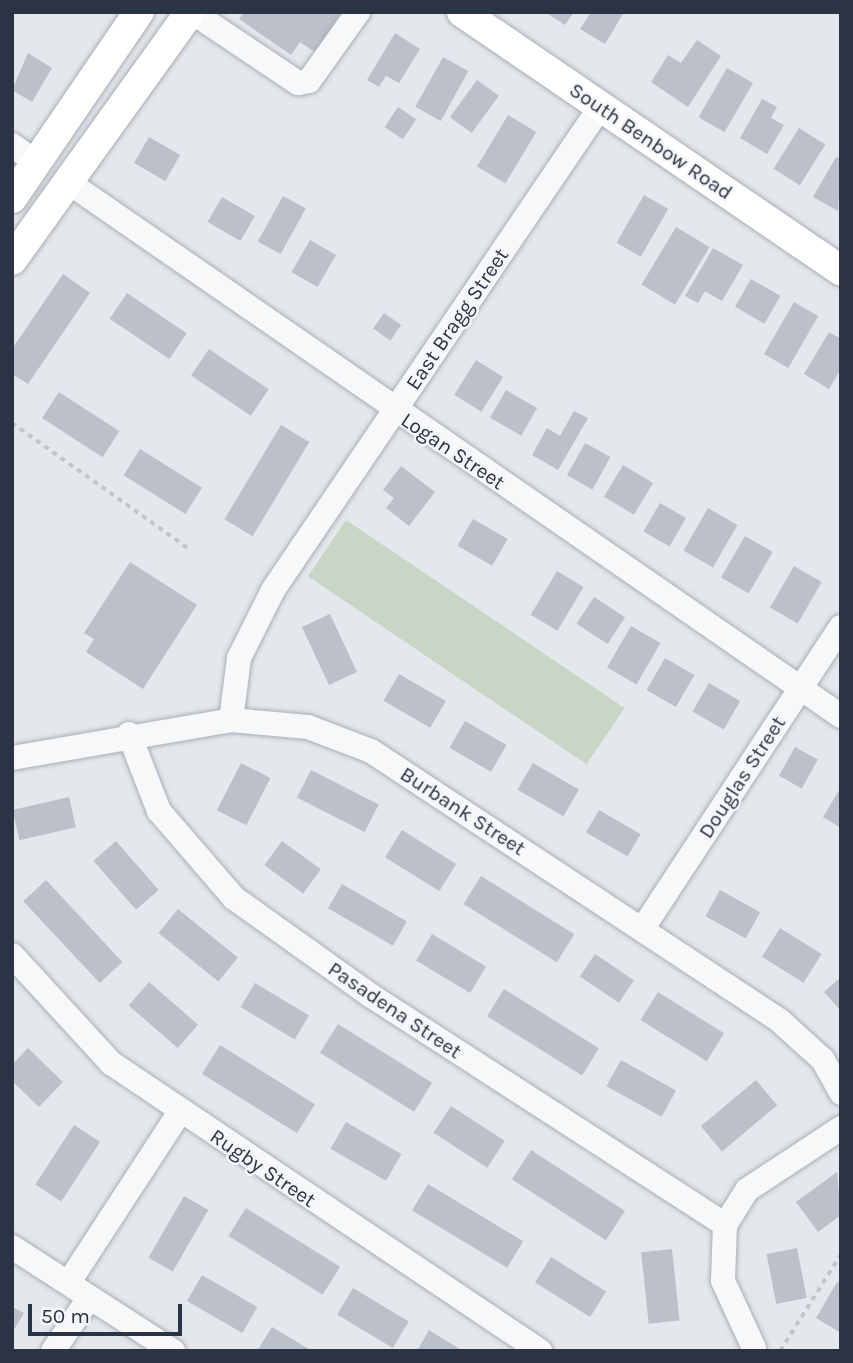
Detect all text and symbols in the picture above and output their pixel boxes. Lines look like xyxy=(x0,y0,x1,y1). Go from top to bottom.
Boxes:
street label: South Benbow Road xyxy=(565,77,737,205)
street label: East Bragg Street xyxy=(400,243,514,395)
street label: Logan Street xyxy=(396,407,510,495)
street label: Douglas Street xyxy=(693,711,791,843)
street label: Burbank Street xyxy=(396,761,530,861)
street label: Pasadena Street xyxy=(323,956,467,1064)
street label: Rugby Street xyxy=(205,1123,321,1213)
scale bar xyxy=(32,1290,186,1334)
text: 50 m xyxy=(41,1304,90,1328)

